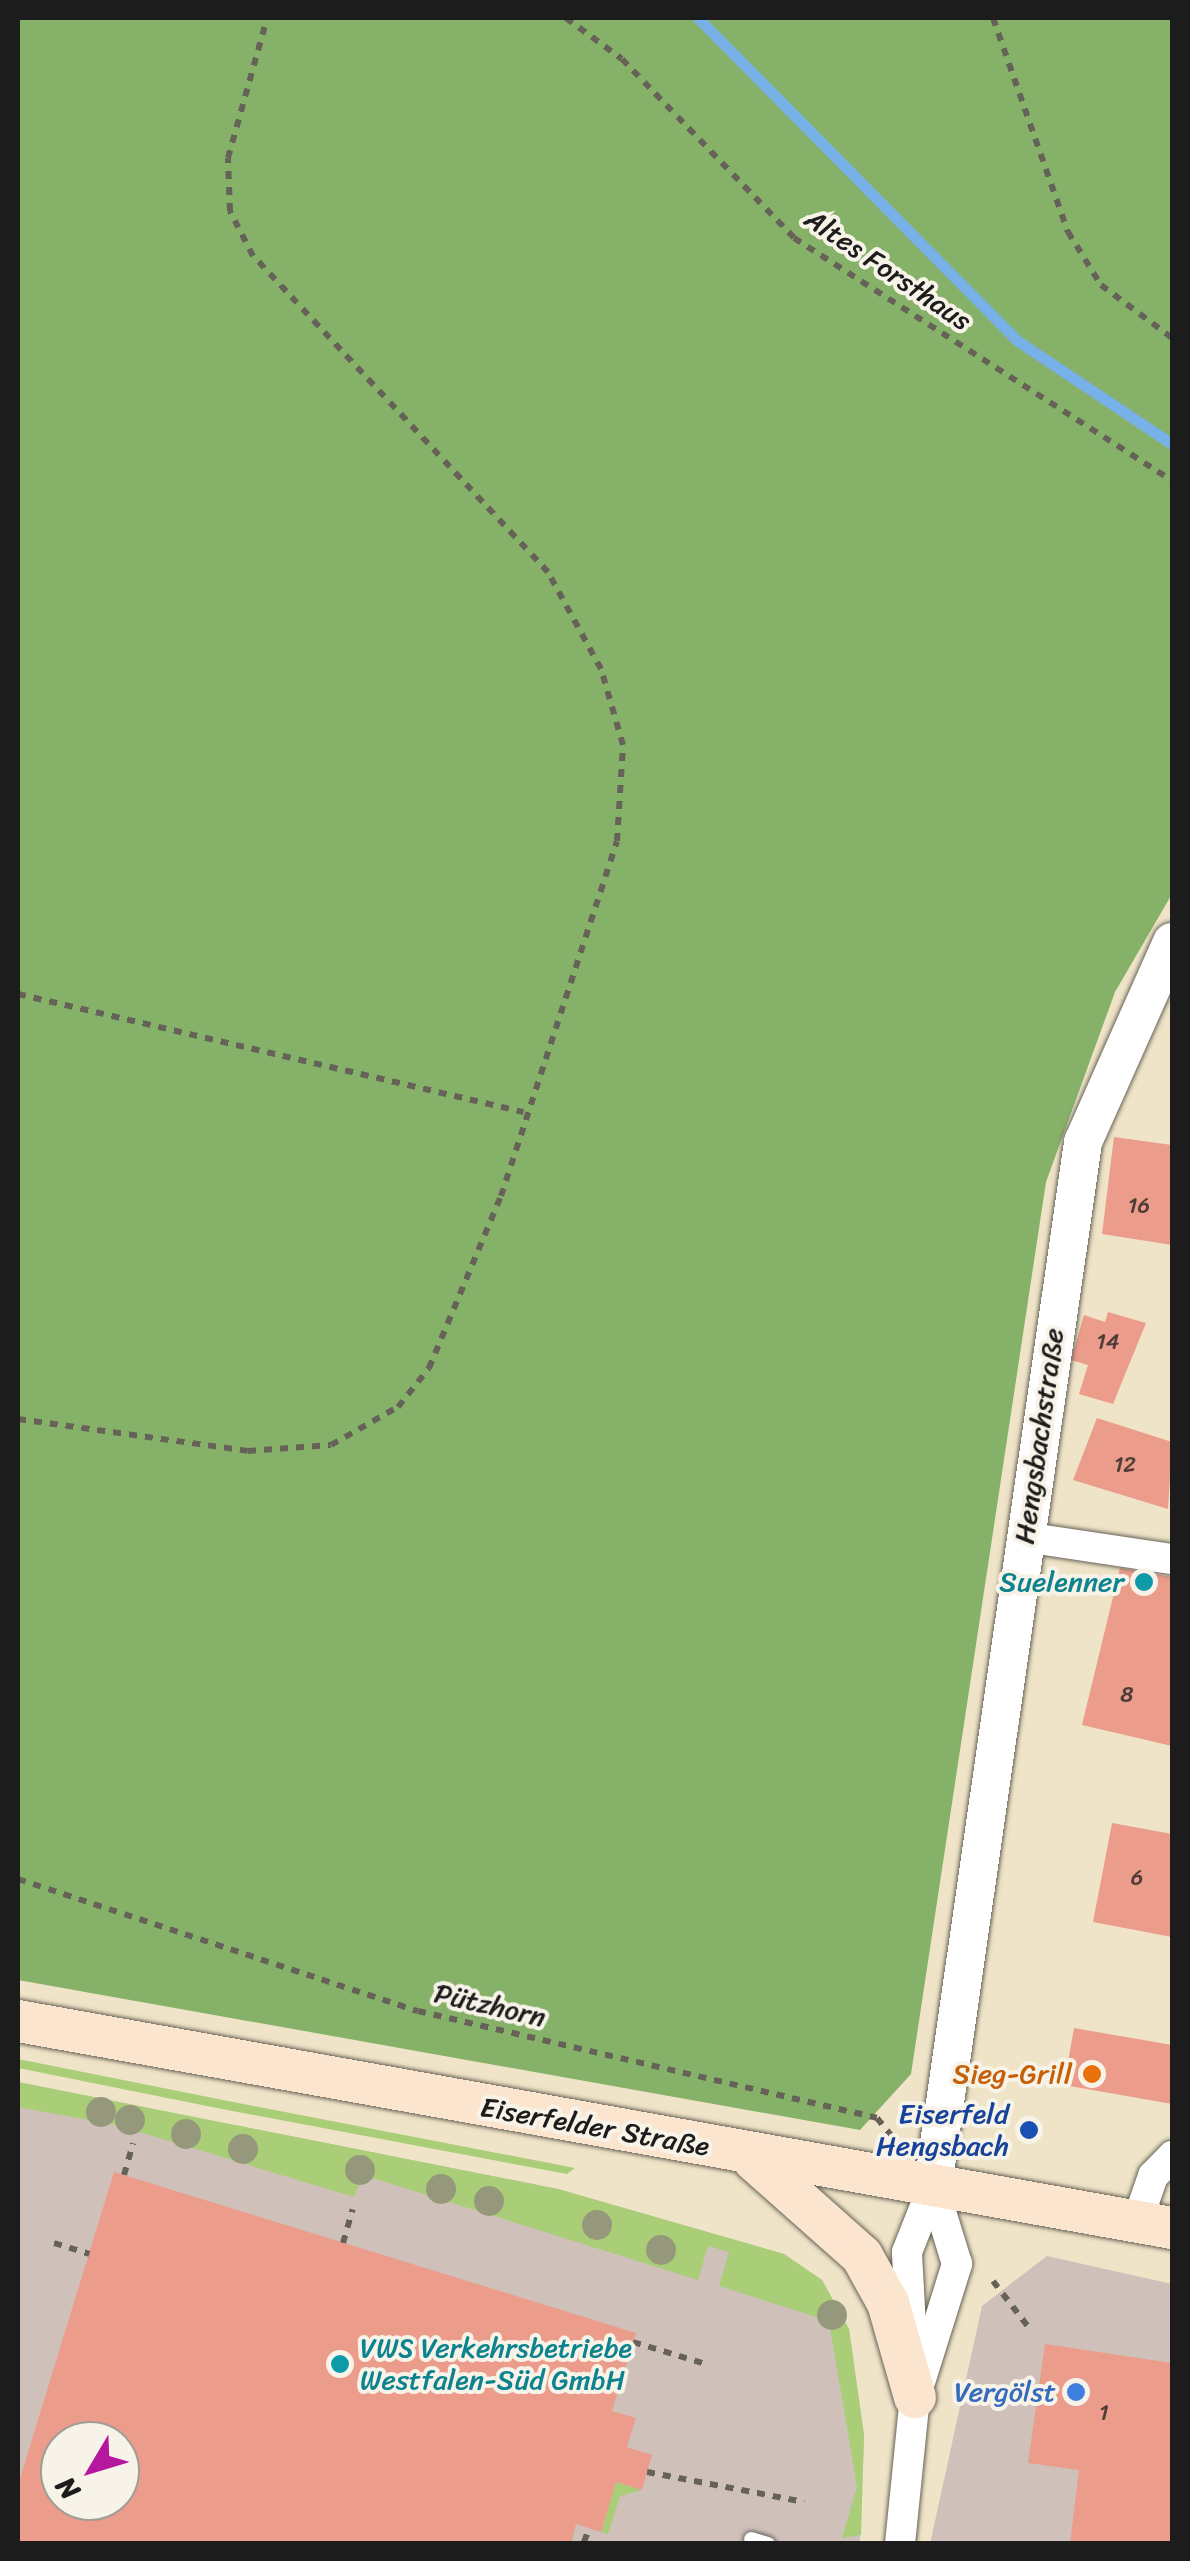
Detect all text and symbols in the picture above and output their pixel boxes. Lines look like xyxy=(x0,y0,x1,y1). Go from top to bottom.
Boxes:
street label: Altes Forsthaus xyxy=(798,202,978,338)
house number: 16 xyxy=(1128,1193,1150,1219)
street label: Hengsbachstraße xyxy=(1007,1326,1071,1546)
house number: 14 xyxy=(1096,1329,1120,1355)
house number: 12 xyxy=(1114,1452,1136,1478)
place label: Suelenner xyxy=(999,1565,1124,1599)
marker: Suelenner xyxy=(1133,1571,1155,1593)
house number: 8 xyxy=(1120,1682,1134,1708)
house number: 6 xyxy=(1131,1865,1143,1891)
street label: Pützhorn xyxy=(431,1976,549,2034)
place label: Sieg-Grill xyxy=(953,2057,1072,2091)
marker: Sieg-Grill xyxy=(1081,2063,1103,2085)
street label: Eiserfelder Straße xyxy=(478,2090,712,2164)
place label: Eiserfeld Hengsbach xyxy=(876,2097,1009,2163)
marker: Eiserfeld Hengsbach xyxy=(1018,2119,1040,2141)
place label: VWS Verkehrsbetriebe Westfalen-Süd GmbH xyxy=(360,2331,632,2397)
marker: VWS Verkehrsbetriebe Westfalen-Süd GmbH xyxy=(329,2353,351,2375)
place label: Vergölst xyxy=(954,2375,1056,2409)
marker: Vergölst xyxy=(1065,2381,1087,2403)
house number: 1 xyxy=(1099,2400,1109,2426)
north arrow xyxy=(40,2421,140,2521)
text: N xyxy=(42,2466,93,2511)

